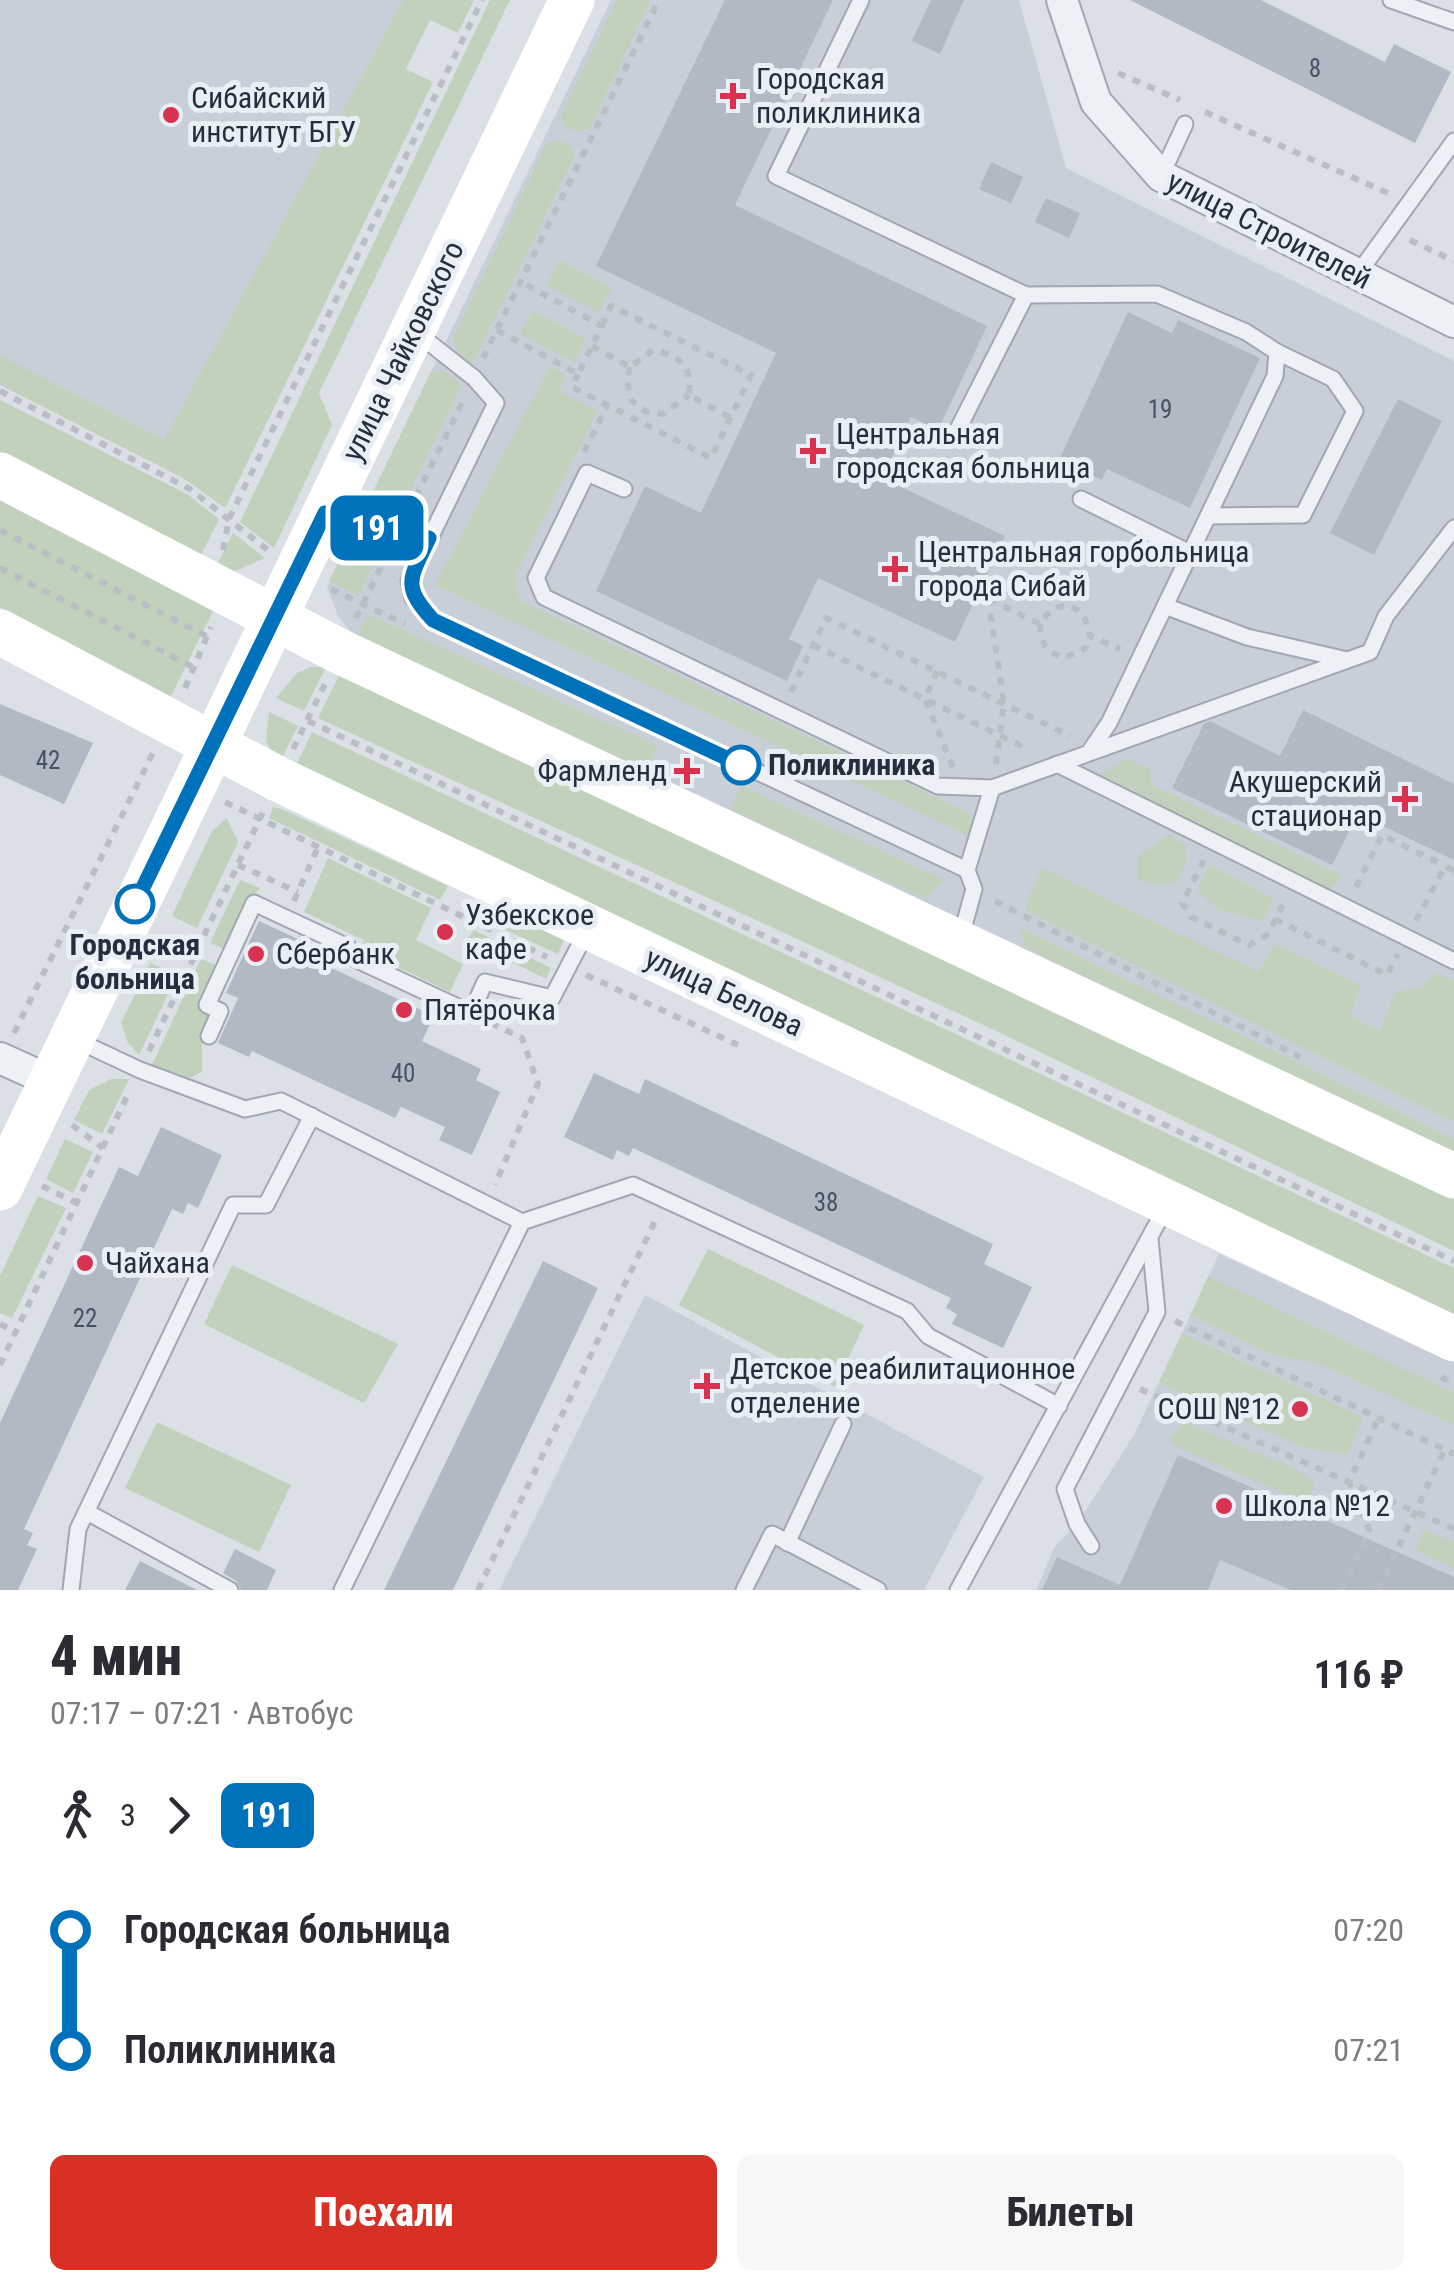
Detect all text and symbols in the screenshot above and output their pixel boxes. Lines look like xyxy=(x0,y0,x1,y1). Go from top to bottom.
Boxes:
house number: 8 xyxy=(1309,54,1321,83)
place label: Городская поликлиника xyxy=(756,61,921,130)
place label: Сибайский институт БГУ xyxy=(191,80,356,149)
marker: Городская поликлиника xyxy=(720,83,746,109)
marker: Сибайский институт БГУ xyxy=(160,104,182,126)
street label: улица Строителей xyxy=(1161,163,1377,296)
street label: улица Чайковского xyxy=(334,235,471,466)
house number: 19 xyxy=(1148,395,1172,424)
place label: Центральная городская больница xyxy=(836,416,1090,485)
marker: Центральная городская больница xyxy=(800,438,826,464)
line badge: 191 xyxy=(320,496,434,560)
text: 191 xyxy=(350,508,404,549)
place label: Центральная горбольница города Сибай xyxy=(918,534,1249,603)
marker: Центральная горбольница города Сибай xyxy=(882,556,908,582)
house number: 42 xyxy=(36,746,60,775)
marker: Поликлиника xyxy=(722,746,760,784)
place label: Поликлиника xyxy=(768,747,936,782)
place label: Фармленд xyxy=(537,753,667,788)
marker: Фармленд xyxy=(676,760,698,782)
place label: Акушерский стационар xyxy=(1229,764,1382,833)
marker: Акушерский стационар xyxy=(1392,786,1418,812)
marker: Городская больница xyxy=(116,885,154,923)
place label: Узбекское кафе xyxy=(465,897,594,966)
marker: Узбекское кафе xyxy=(434,921,456,943)
place label: Городская больница xyxy=(70,927,200,996)
place label: Сбербанк xyxy=(276,936,395,971)
street label: улица Белова xyxy=(640,940,809,1043)
marker: Сбербанк xyxy=(245,943,267,965)
place label: Пятёрочка xyxy=(424,992,556,1027)
marker: Пятёрочка xyxy=(393,999,415,1021)
house number: 40 xyxy=(391,1059,415,1088)
house number: 38 xyxy=(814,1188,838,1217)
place label: Чайхана xyxy=(105,1245,210,1280)
marker: Чайхана xyxy=(74,1252,96,1274)
house number: 22 xyxy=(73,1304,97,1333)
place label: Детское реабилитационное отделение xyxy=(730,1351,1075,1420)
marker: Детское реабилитационное отделение xyxy=(694,1373,720,1399)
place label: СОШ №12 xyxy=(1157,1391,1280,1426)
marker: СОШ №12 xyxy=(1289,1398,1311,1420)
place label: Школа №12 xyxy=(1244,1488,1390,1523)
marker: Школа №12 xyxy=(1213,1495,1235,1517)
text: 4 мин xyxy=(50,1624,182,1688)
text: 116 ₽ xyxy=(1314,1653,1404,1697)
text: 07:17 – 07:21 · Автобус xyxy=(50,1694,354,1732)
icon: walk xyxy=(50,1788,105,1843)
icon: forward xyxy=(151,1788,206,1843)
text: 191 xyxy=(241,1795,294,1836)
text: 3 xyxy=(120,1796,136,1834)
text: Городская больница xyxy=(124,1908,450,1952)
text: 07:20 xyxy=(1333,1911,1404,1949)
text: Поликлиника xyxy=(124,2028,336,2072)
text: 07:21 xyxy=(1333,2031,1404,2069)
button: Поехали xyxy=(50,2155,717,2270)
button: Билеты xyxy=(737,2155,1404,2270)

